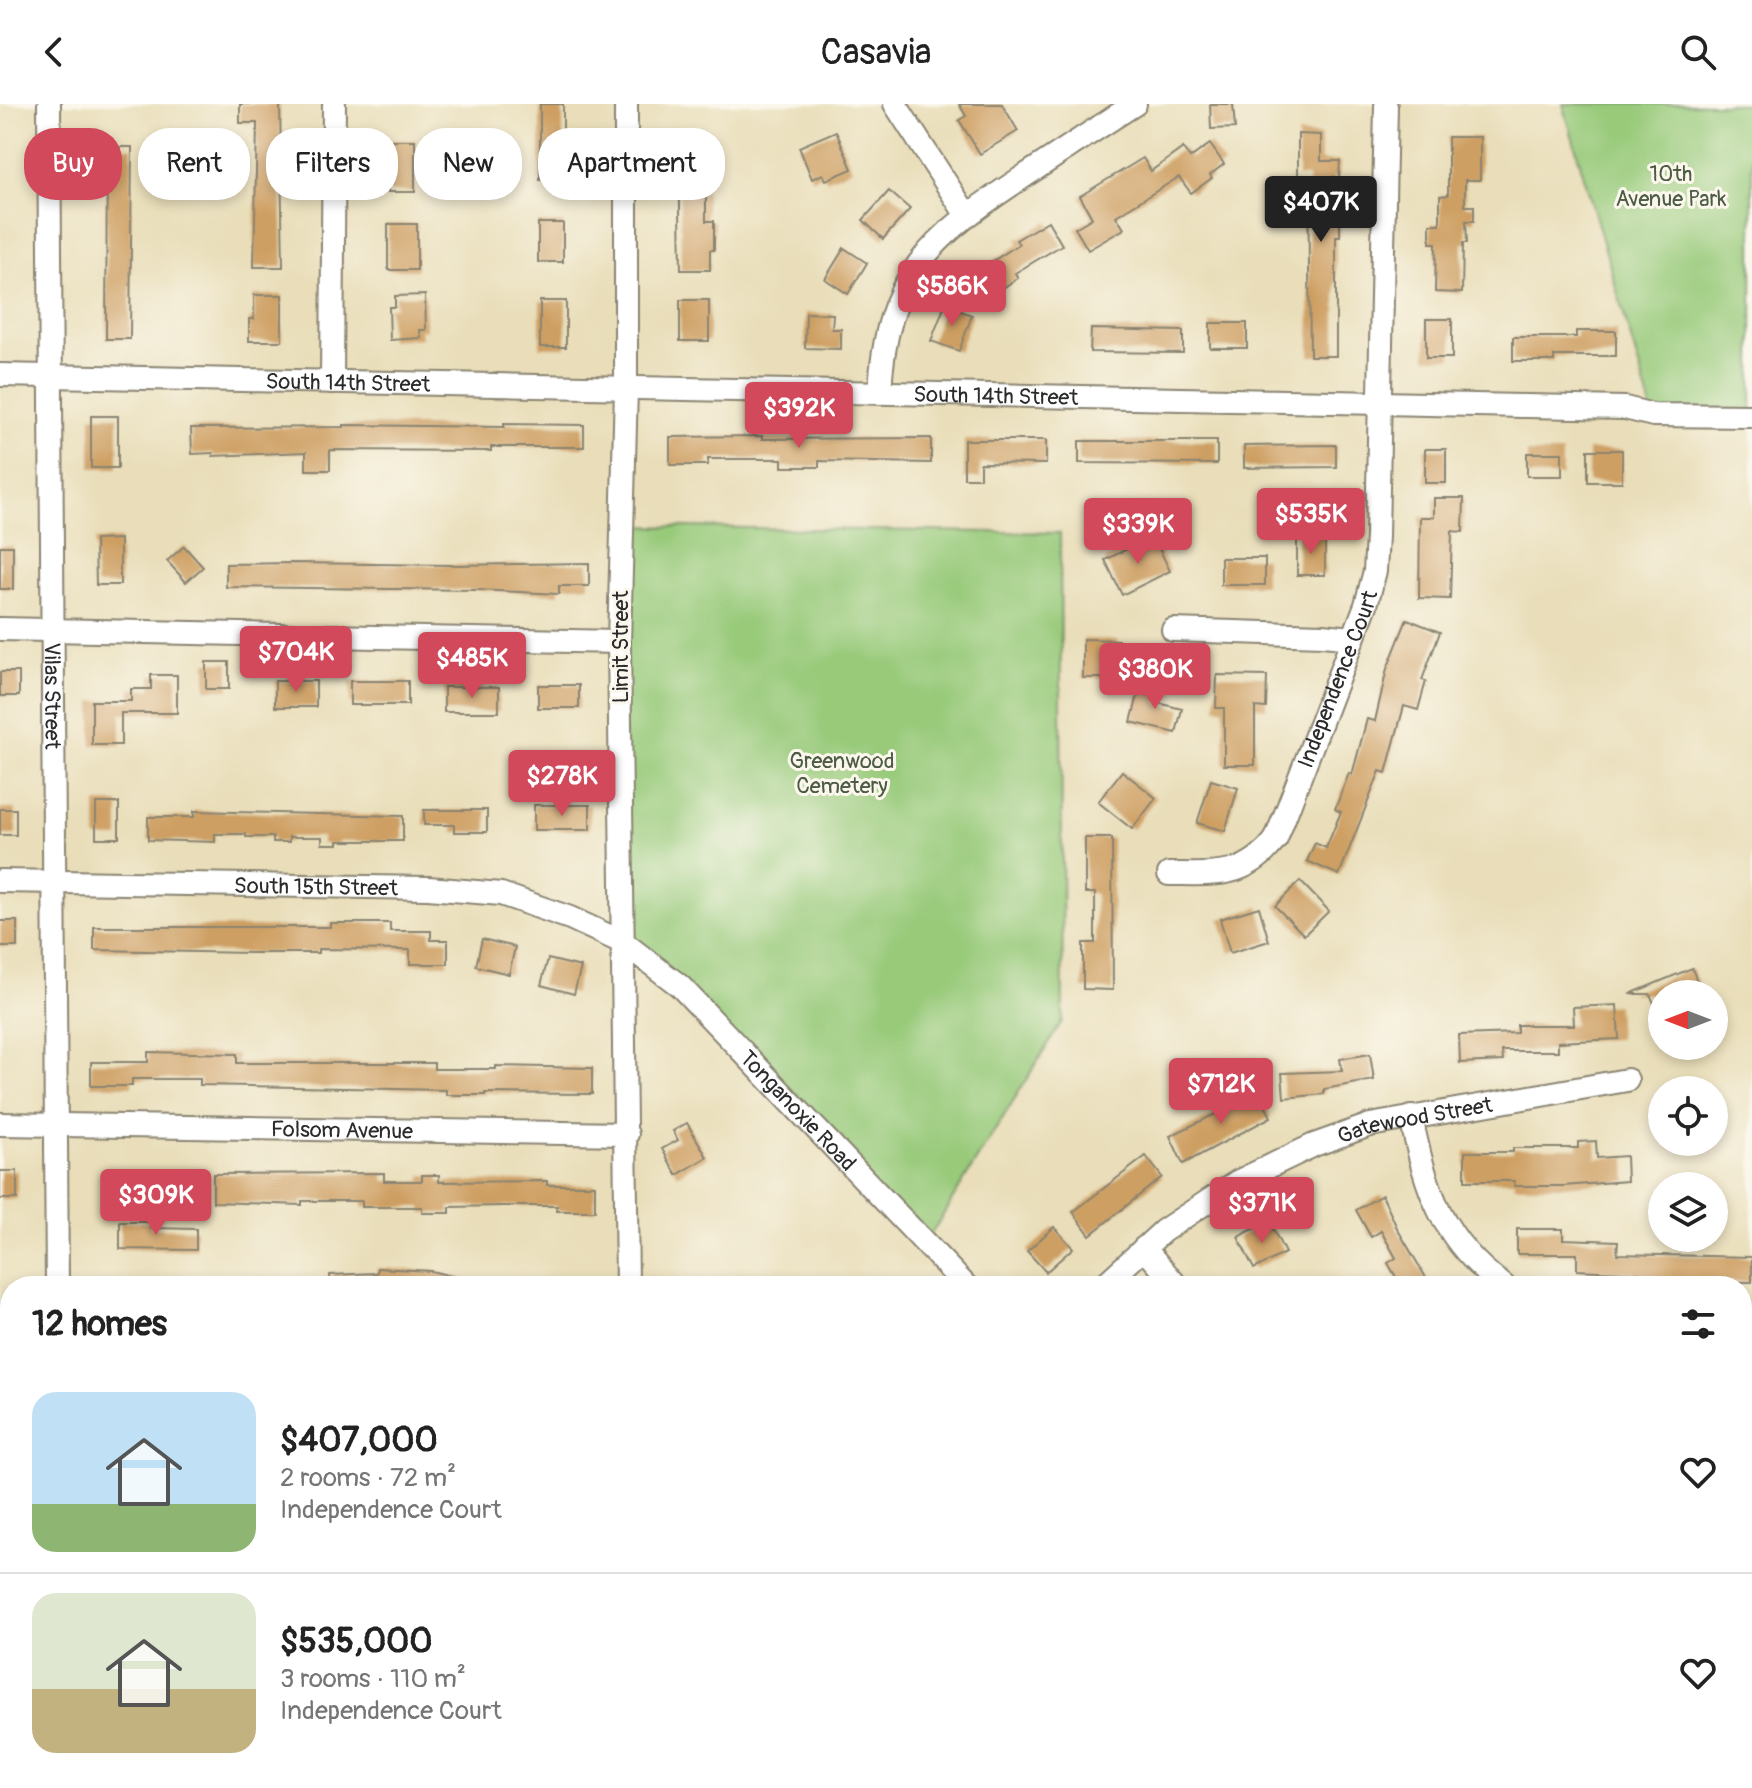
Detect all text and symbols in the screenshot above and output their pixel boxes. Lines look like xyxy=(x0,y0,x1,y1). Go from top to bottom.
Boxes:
icon: back xyxy=(32,30,76,74)
text: Casavia xyxy=(820,30,932,75)
icon: search xyxy=(1676,30,1720,74)
chip: Buy xyxy=(24,128,122,200)
chip: Rent xyxy=(138,128,250,200)
chip: Filters xyxy=(266,128,398,200)
chip: New xyxy=(414,128,522,200)
chip: Apartment xyxy=(538,128,725,200)
park label: 10th Avenue Park xyxy=(1616,160,1726,213)
pin: $407K xyxy=(1265,176,1377,244)
text: $407K xyxy=(1283,186,1359,218)
pin: $586K xyxy=(896,260,1008,328)
text: $586K xyxy=(916,270,988,302)
street label: South 14th Street xyxy=(265,367,431,399)
street label: South 14th Street xyxy=(913,381,1079,412)
pin: $392K xyxy=(743,382,855,450)
text: $392K xyxy=(763,392,835,424)
pin: $535K xyxy=(1255,488,1367,556)
pin: $339K xyxy=(1082,498,1194,566)
text: $535K xyxy=(1275,498,1347,530)
text: $339K xyxy=(1102,508,1174,540)
street label: Independence Court xyxy=(1292,587,1384,772)
street label: Limit Street xyxy=(607,591,635,703)
pin: $704K xyxy=(240,626,352,694)
pin: $485K xyxy=(416,632,528,700)
text: $704K xyxy=(258,636,334,668)
street label: Vilas Street xyxy=(38,642,66,750)
text: $485K xyxy=(436,642,508,674)
pin: $380K xyxy=(1099,643,1211,711)
text: $380K xyxy=(1117,653,1193,685)
park label: Greenwood Cemetery xyxy=(790,747,894,800)
pin: $278K xyxy=(506,750,618,818)
text: $278K xyxy=(526,760,598,792)
street label: South 15th Street xyxy=(234,872,398,903)
north arrow xyxy=(1648,980,1728,1060)
map controls xyxy=(1648,980,1728,1252)
street label: Tonganoxie Road xyxy=(733,1044,862,1177)
pin: $712K xyxy=(1165,1058,1277,1126)
text: $712K xyxy=(1187,1068,1255,1100)
button: locate xyxy=(1648,1076,1728,1156)
street label: Gatewood Street xyxy=(1334,1091,1495,1151)
street label: Folsom Avenue xyxy=(271,1115,413,1146)
pin: $309K xyxy=(100,1169,212,1237)
button: layers xyxy=(1648,1172,1728,1252)
pin: $371K xyxy=(1206,1177,1318,1245)
text: $309K xyxy=(118,1179,194,1211)
text: $371K xyxy=(1228,1187,1296,1219)
icon: filters xyxy=(1676,1302,1720,1346)
text: 12 homes xyxy=(32,1303,167,1346)
text: $407,000 xyxy=(280,1419,438,1462)
icon: home xyxy=(96,1424,192,1520)
icon: heart xyxy=(1676,1450,1720,1494)
text: 2 rooms · 72 m² xyxy=(280,1462,456,1494)
text: Independence Court xyxy=(280,1494,502,1526)
text: $535,000 xyxy=(280,1620,433,1663)
icon: home xyxy=(96,1625,192,1721)
icon: heart xyxy=(1676,1651,1720,1695)
text: 3 rooms · 110 m² xyxy=(280,1663,466,1695)
text: Independence Court xyxy=(280,1695,502,1727)

